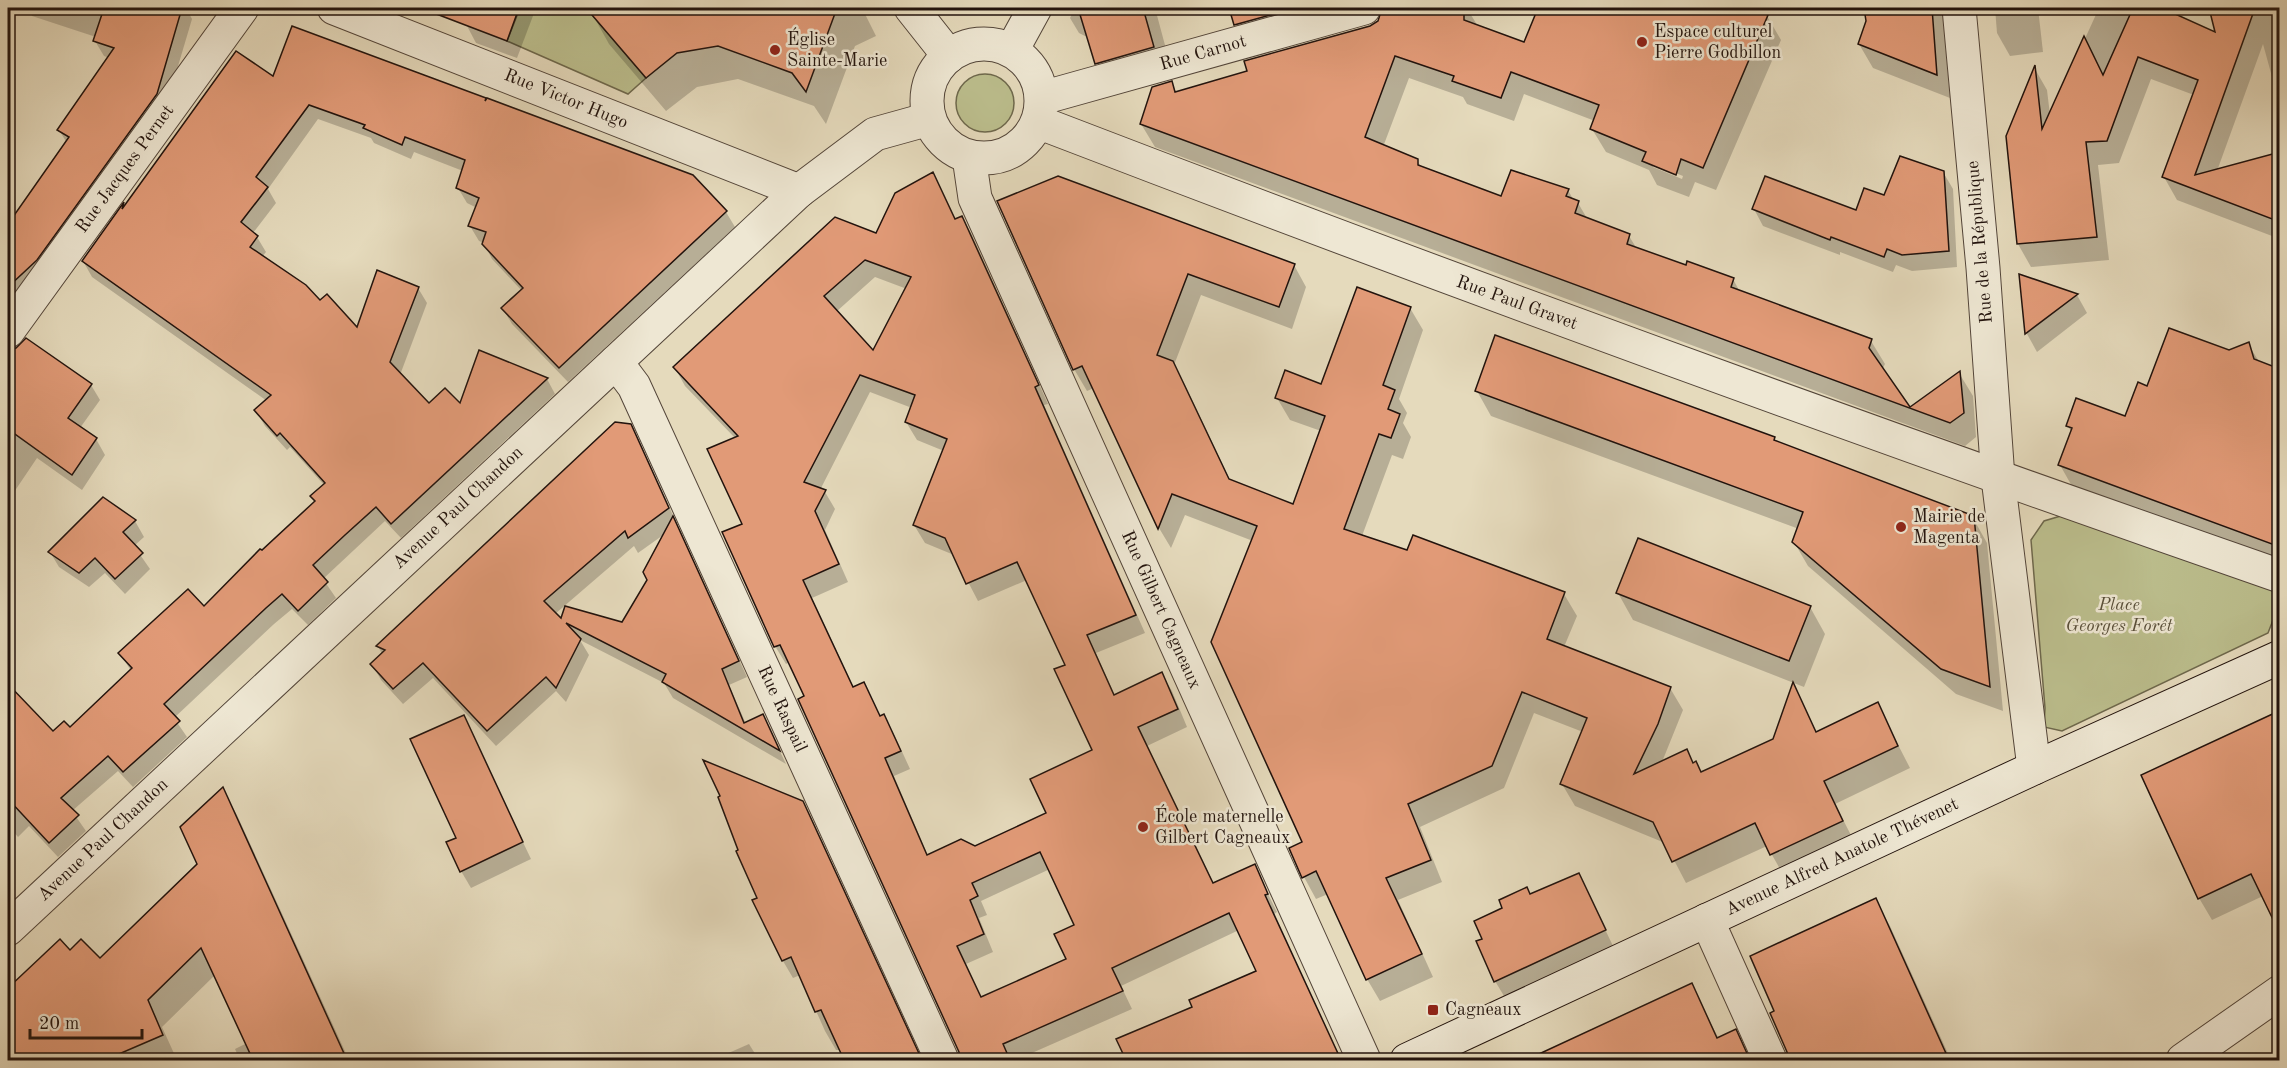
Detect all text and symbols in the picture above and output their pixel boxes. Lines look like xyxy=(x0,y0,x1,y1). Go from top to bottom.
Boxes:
place label: Espace culturel Pierre Godbillon xyxy=(1654,23,1781,62)
place label: Église Sainte-Marie xyxy=(787,27,887,70)
street label: Rue Carnot xyxy=(1158,32,1248,74)
marker: Espace culturel Pierre Godbillon xyxy=(1635,35,1649,49)
marker: Église Sainte-Marie xyxy=(768,43,782,57)
street label: Rue Victor Hugo xyxy=(502,66,630,132)
street label: Rue Jacques Pernet xyxy=(73,102,177,236)
street label: Rue de la République xyxy=(1964,160,1996,324)
street label: Rue Paul Gravet xyxy=(1454,273,1580,333)
street label: Avenue Paul Chandon xyxy=(389,443,527,573)
place label: Mairie de Magenta xyxy=(1913,508,1985,547)
marker: Mairie de Magenta xyxy=(1894,520,1908,534)
street label: Rue Gilbert Cagneaux xyxy=(1118,528,1204,692)
park label: Place Georges Forêt xyxy=(2066,596,2173,635)
street label: Rue Raspail xyxy=(754,663,810,755)
street label: Avenue Paul Chandon xyxy=(34,775,172,905)
street label: Avenue Alfred Anatole Thévenet xyxy=(1723,795,1961,919)
place label: École maternelle Gilbert Cagneaux xyxy=(1155,804,1290,847)
marker: École maternelle Gilbert Cagneaux xyxy=(1136,820,1150,834)
place label: Cagneaux xyxy=(1445,1001,1522,1019)
scale bar xyxy=(30,1002,142,1040)
marker: Cagneaux xyxy=(1426,1003,1440,1017)
text: 20 m xyxy=(39,1015,79,1033)

